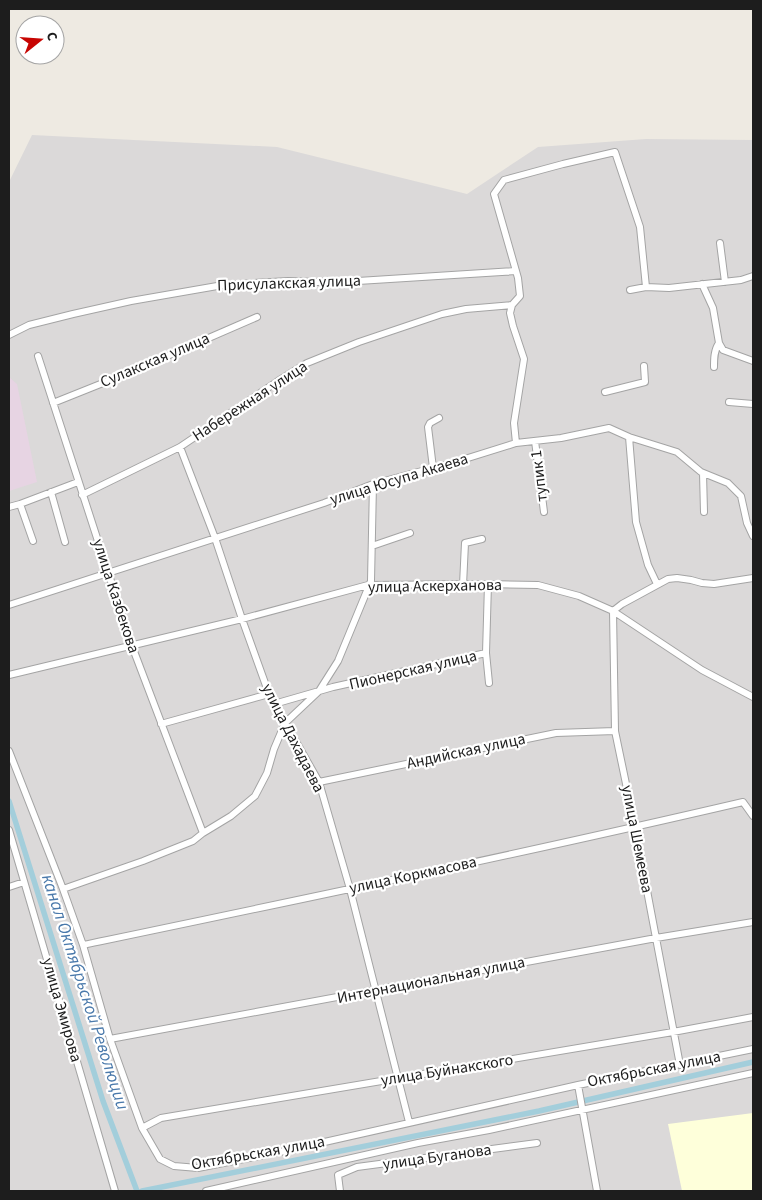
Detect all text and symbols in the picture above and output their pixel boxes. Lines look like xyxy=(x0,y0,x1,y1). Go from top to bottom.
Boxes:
north arrow xyxy=(15,15,65,65)
text: С xyxy=(41,30,62,43)
street label: Присулакская улица xyxy=(217,269,361,297)
street label: Сулакская улица xyxy=(97,327,213,393)
street label: Набережная улица xyxy=(188,355,312,447)
street label: улица Юсупа Акаева xyxy=(327,448,471,510)
street label: тупик 1 xyxy=(525,449,553,503)
street label: улица Казбекова xyxy=(87,536,145,656)
street label: улица Аскерханова xyxy=(368,574,502,598)
street label: Пионерская улица xyxy=(347,645,479,695)
street label: улица Дахадаева xyxy=(256,680,330,796)
street label: Андийская улица xyxy=(405,728,527,774)
street label: улица Шемеева xyxy=(616,783,658,895)
street label: улица Коркмасова xyxy=(347,851,479,899)
water label: канал Октябрьской Революции xyxy=(35,871,135,1113)
street label: Интернациональная улица xyxy=(335,951,527,1009)
street label: улица Эмирова xyxy=(37,955,87,1065)
street label: Октябрьская улица xyxy=(586,1045,722,1093)
street label: улица Буйнакского xyxy=(379,1049,515,1091)
street label: Октябрьская улица xyxy=(189,1130,327,1176)
street label: улица Буганова xyxy=(381,1138,493,1176)

